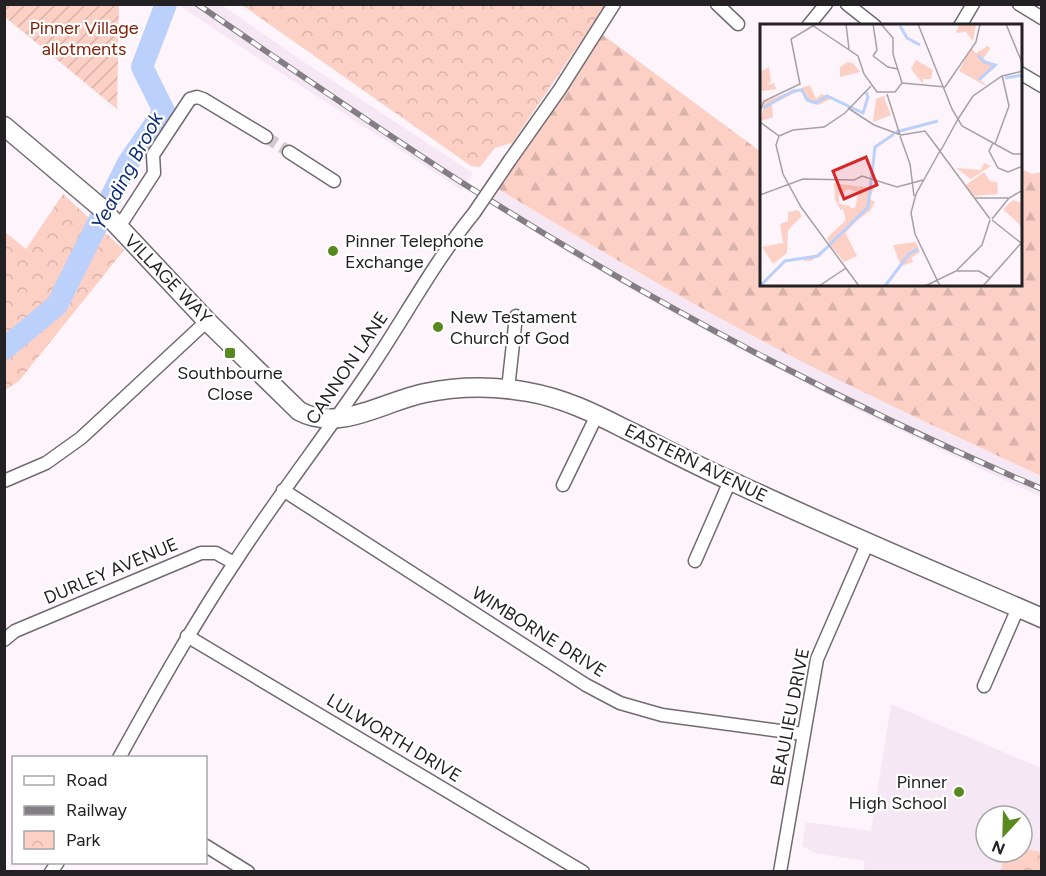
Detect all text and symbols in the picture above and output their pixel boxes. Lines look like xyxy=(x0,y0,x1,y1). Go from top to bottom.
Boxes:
park label: Pinner Village allotments xyxy=(29,17,139,60)
inset map xyxy=(760,24,1022,286)
water label: Yeading Brook xyxy=(86,107,169,234)
street label: VILLAGE WAY xyxy=(120,230,216,329)
place label: Pinner Telephone Exchange xyxy=(345,230,484,273)
marker: Pinner Telephone Exchange xyxy=(326,244,340,258)
place label: New Testament Church of God xyxy=(450,306,577,349)
street label: CANNON LANE xyxy=(301,307,393,429)
marker: New Testament Church of God xyxy=(431,320,445,334)
marker: Southbourne Close xyxy=(223,346,237,360)
place label: Southbourne Close xyxy=(177,362,283,405)
street label: EASTERN AVENUE xyxy=(621,419,771,507)
street label: DURLEY AVENUE xyxy=(41,533,181,609)
street label: WIMBORNE DRIVE xyxy=(468,582,610,682)
street label: BEAULIEU DRIVE xyxy=(766,646,814,788)
street label: LULWORTH DRIVE xyxy=(323,689,465,787)
legend xyxy=(12,756,207,864)
text: Road xyxy=(66,769,107,791)
place label: Pinner High School xyxy=(849,771,947,814)
marker: Pinner High School xyxy=(952,785,966,799)
text: Railway xyxy=(66,799,128,821)
north arrow xyxy=(974,804,1034,864)
text: Park xyxy=(66,829,101,851)
text: N xyxy=(989,836,1008,859)

